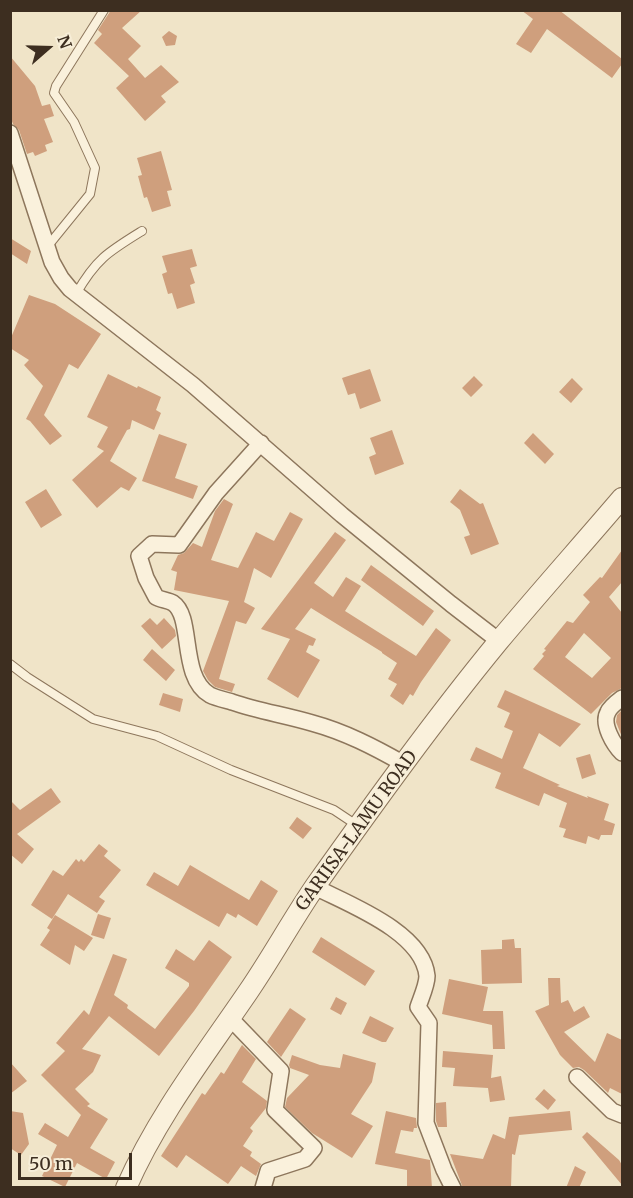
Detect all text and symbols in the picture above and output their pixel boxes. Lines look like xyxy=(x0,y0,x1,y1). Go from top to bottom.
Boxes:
north arrow xyxy=(18,18,78,78)
text: N xyxy=(53,32,76,51)
street label: GARIISA-LAMU ROAD xyxy=(292,747,422,915)
scale bar xyxy=(21,1141,135,1179)
text: 50 m xyxy=(29,1152,73,1175)

